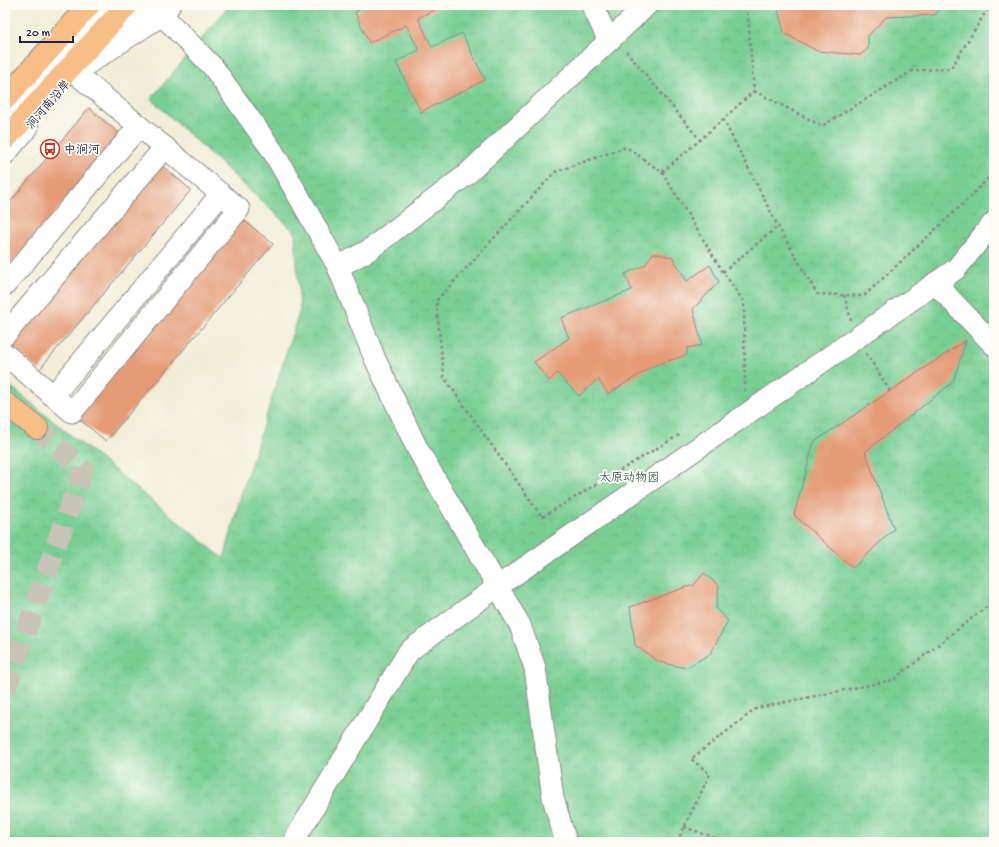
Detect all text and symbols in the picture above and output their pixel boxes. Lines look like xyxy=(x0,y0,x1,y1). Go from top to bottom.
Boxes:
scale bar xyxy=(20,18,73,44)
text: 20 m xyxy=(26,27,51,41)
street label: 涧河南沿岸 xyxy=(24,77,74,133)
bus stop icon: 中涧河 xyxy=(39,138,61,160)
place label: 中涧河 xyxy=(64,143,100,158)
park label: 太原动物园 xyxy=(599,470,659,486)

